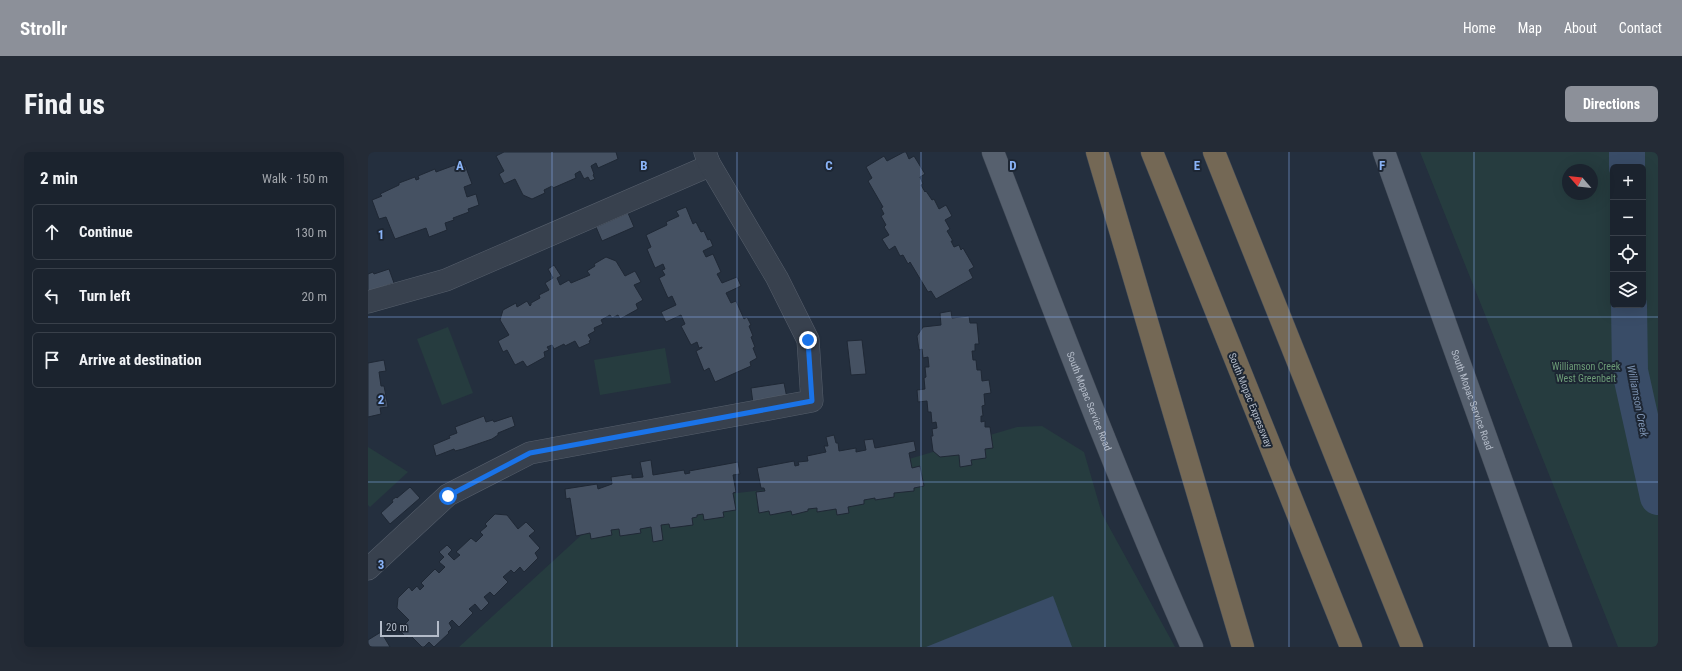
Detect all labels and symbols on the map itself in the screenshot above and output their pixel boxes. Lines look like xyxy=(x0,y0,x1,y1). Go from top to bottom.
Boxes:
text: A xyxy=(456,158,464,173)
text: B xyxy=(640,158,648,173)
text: C xyxy=(825,158,833,173)
text: D xyxy=(1009,158,1017,173)
text: E xyxy=(1194,158,1201,173)
text: F xyxy=(1379,158,1385,173)
north arrow xyxy=(1562,164,1598,200)
text: 1 xyxy=(378,227,384,242)
route end xyxy=(799,331,817,349)
street label: South Mopac Service Road xyxy=(1449,348,1495,451)
street label: South Mopac Service Road xyxy=(1065,350,1114,452)
street label: South Mopac Expressway xyxy=(1227,351,1275,449)
park label: Williamson Creek West Greenbelt xyxy=(1552,361,1621,384)
water label: Williamson Creek xyxy=(1624,364,1651,438)
text: 2 xyxy=(378,392,385,407)
route start xyxy=(439,487,457,505)
text: 3 xyxy=(378,557,384,572)
scale bar xyxy=(380,619,439,638)

